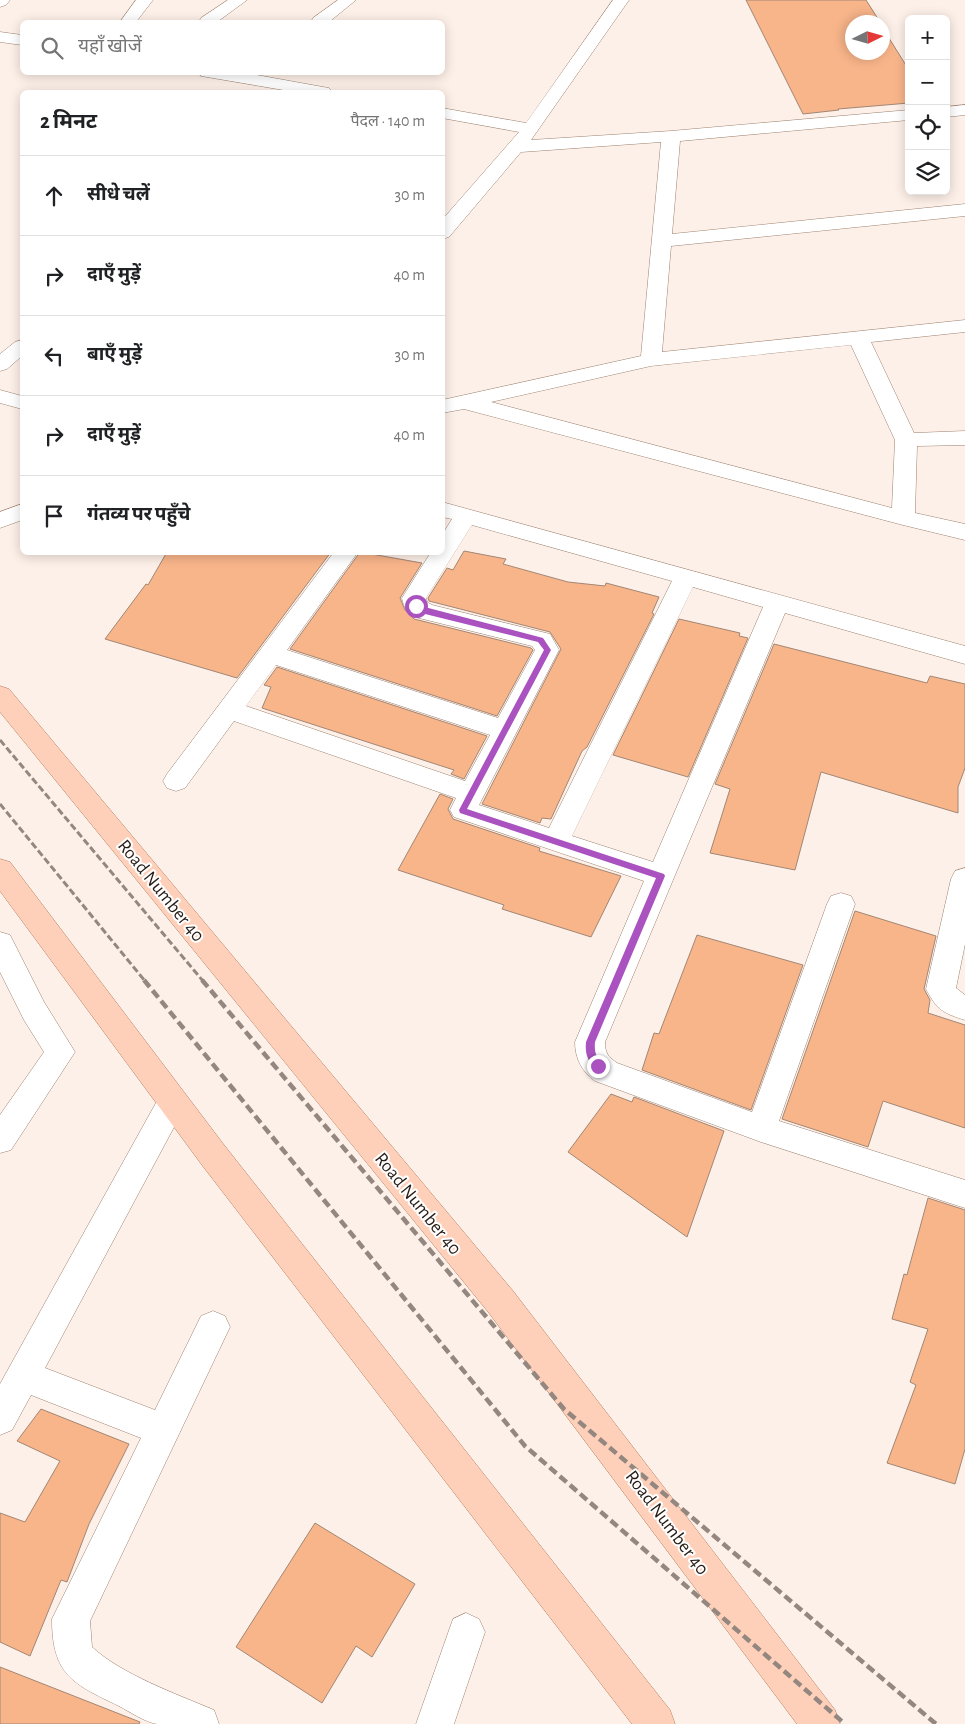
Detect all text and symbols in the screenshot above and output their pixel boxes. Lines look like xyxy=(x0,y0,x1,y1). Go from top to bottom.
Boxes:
north arrow xyxy=(845,15,890,60)
map controls xyxy=(905,15,950,195)
button: + xyxy=(905,15,950,60)
search box xyxy=(20,20,445,75)
icon: search xyxy=(38,34,66,62)
text: यहाँ खोजें xyxy=(78,37,142,56)
button: − xyxy=(905,60,950,105)
button: locate xyxy=(905,105,950,150)
text: 2 मिनट xyxy=(40,111,97,132)
text: पैदल · 140 m xyxy=(351,113,425,129)
button: layers xyxy=(905,150,950,195)
icon: ahead xyxy=(40,182,68,210)
text: सीधे चलें xyxy=(87,185,150,204)
text: 30 m xyxy=(395,187,425,203)
icon: right xyxy=(40,262,68,290)
text: दाएँ मुड़ें xyxy=(87,265,141,284)
text: 40 m xyxy=(393,267,425,283)
icon: left xyxy=(40,342,68,370)
text: बाएँ मुड़ें xyxy=(87,345,142,364)
text: 30 m xyxy=(395,347,425,363)
icon: right xyxy=(40,422,68,450)
text: दाएँ मुड़ें xyxy=(87,425,141,444)
text: 40 m xyxy=(393,427,425,443)
icon: arrive xyxy=(40,502,68,530)
text: गंतव्य पर पहुँचे xyxy=(87,505,190,524)
route start xyxy=(405,595,428,618)
street label: Road Number 40 xyxy=(114,836,208,946)
route end xyxy=(587,1055,610,1078)
street label: Road Number 40 xyxy=(371,1149,465,1259)
street label: Road Number 40 xyxy=(621,1467,712,1579)

